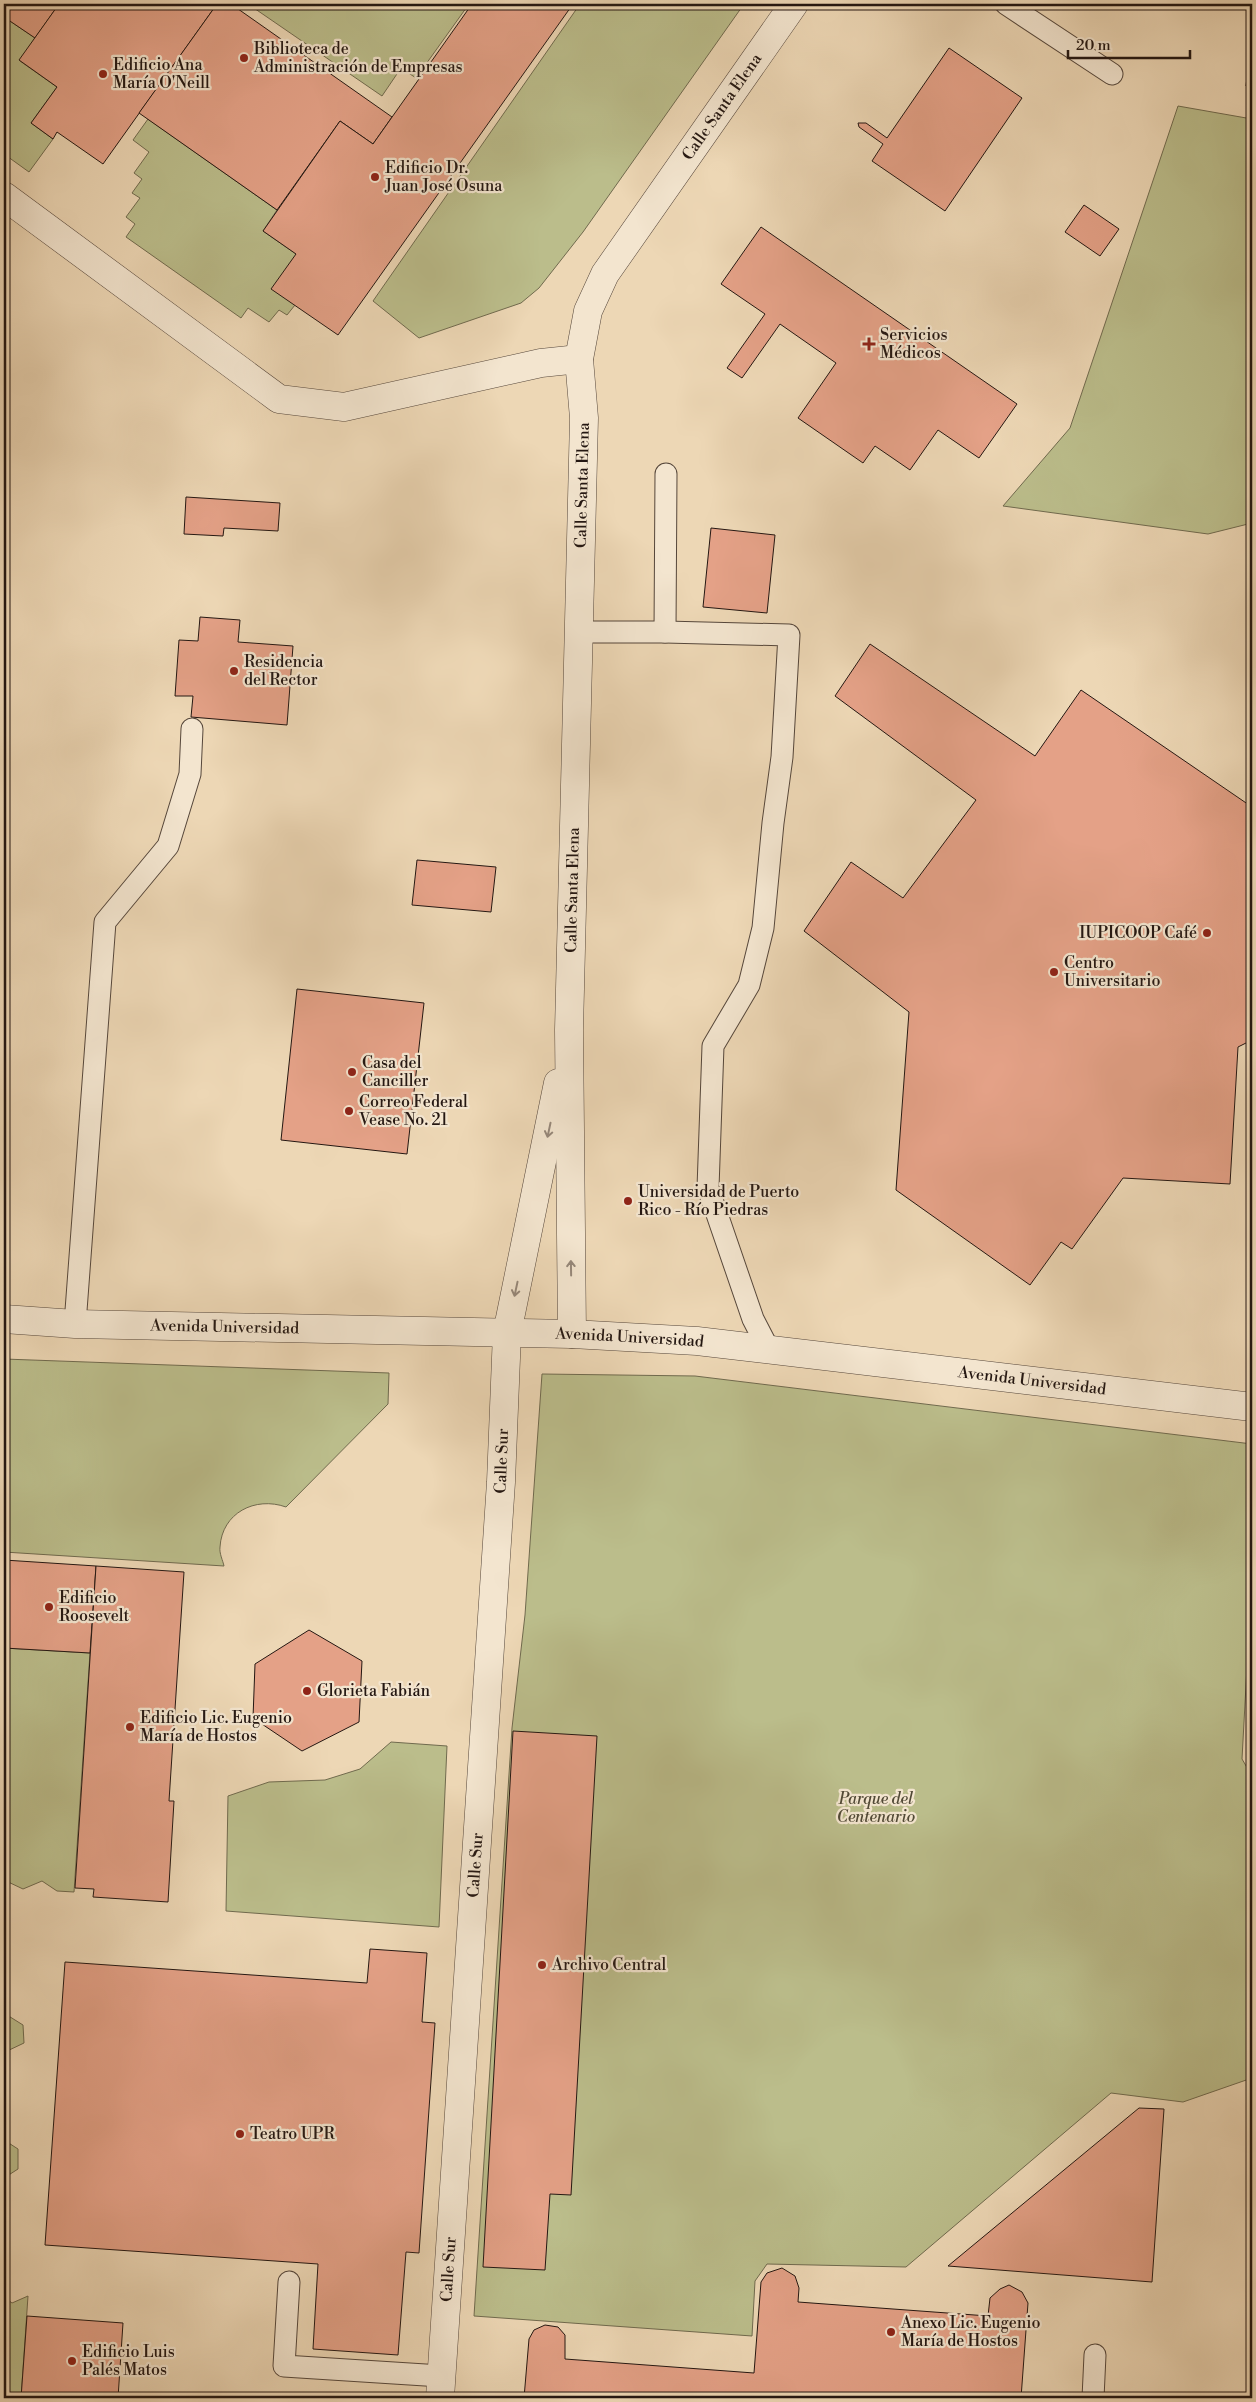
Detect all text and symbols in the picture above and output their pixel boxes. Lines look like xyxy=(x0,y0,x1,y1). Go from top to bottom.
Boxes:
scale bar xyxy=(1068,28,1191,60)
text: 20 m xyxy=(1076,36,1111,55)
place label: Biblioteca de Administración de Empresas xyxy=(253,39,463,77)
street label: Calle Santa Elena xyxy=(678,49,767,164)
marker: Biblioteca de Administración de Empresas xyxy=(238,52,250,64)
place label: Edificio Ana María O'Neill xyxy=(113,55,210,93)
marker: Edificio Ana María O'Neill xyxy=(97,68,109,80)
place label: Edificio Dr. Juan José Osuna xyxy=(384,158,503,196)
marker: Edificio Dr. Juan José Osuna xyxy=(369,171,381,183)
place label: Servicios Médicos xyxy=(880,325,947,363)
marker: Servicios Médicos xyxy=(862,337,876,351)
street label: Calle Santa Elena xyxy=(571,421,594,548)
place label: Residencia del Rector xyxy=(244,652,324,690)
marker: Residencia del Rector xyxy=(228,665,240,677)
street label: Calle Santa Elena xyxy=(561,826,584,953)
place label: IUPICOOP Café xyxy=(1079,923,1197,943)
marker: IUPICOOP Café xyxy=(1201,927,1213,939)
place label: Centro Universitario xyxy=(1064,953,1161,991)
marker: Centro Universitario xyxy=(1048,966,1060,978)
place label: Casa del Canciller xyxy=(362,1053,429,1091)
marker: Casa del Canciller xyxy=(346,1066,358,1078)
place label: Correo Federal Vease No. 21 xyxy=(358,1092,468,1130)
marker: Correo Federal Vease No. 21 xyxy=(343,1105,355,1117)
one-way arrow xyxy=(544,1121,553,1137)
place label: Universidad de Puerto Rico - Río Piedras xyxy=(638,1182,799,1220)
marker: Universidad de Puerto Rico - Río Piedras xyxy=(622,1195,634,1207)
one-way arrow xyxy=(566,1260,576,1276)
one-way arrow xyxy=(511,1280,521,1296)
street label: Avenida Universidad xyxy=(149,1315,299,1339)
street label: Avenida Universidad xyxy=(554,1324,705,1352)
street label: Avenida Universidad xyxy=(956,1362,1107,1400)
street label: Calle Sur xyxy=(490,1428,513,1494)
place label: Edificio Roosevelt xyxy=(59,1588,129,1626)
marker: Edificio Roosevelt xyxy=(43,1601,55,1613)
place label: Glorieta Fabián xyxy=(317,1681,431,1701)
marker: Glorieta Fabián xyxy=(301,1685,313,1697)
place label: Edificio Lic. Eugenio María de Hostos xyxy=(140,1708,292,1746)
marker: Edificio Lic. Eugenio María de Hostos xyxy=(124,1721,136,1733)
park label: Parque del Centenario xyxy=(837,1789,915,1827)
street label: Calle Sur xyxy=(463,1832,488,1898)
place label: Archivo Central xyxy=(551,1955,667,1975)
marker: Archivo Central xyxy=(536,1959,548,1971)
place label: Teatro UPR xyxy=(250,2124,335,2144)
marker: Teatro UPR xyxy=(234,2128,246,2140)
street label: Calle Sur xyxy=(436,2236,461,2302)
place label: Anexo Lic. Eugenio María de Hostos xyxy=(900,2313,1041,2351)
marker: Anexo Lic. Eugenio María de Hostos xyxy=(885,2326,897,2338)
place label: Edificio Luis Palés Matos xyxy=(82,2342,175,2380)
marker: Edificio Luis Palés Matos xyxy=(66,2355,78,2367)

